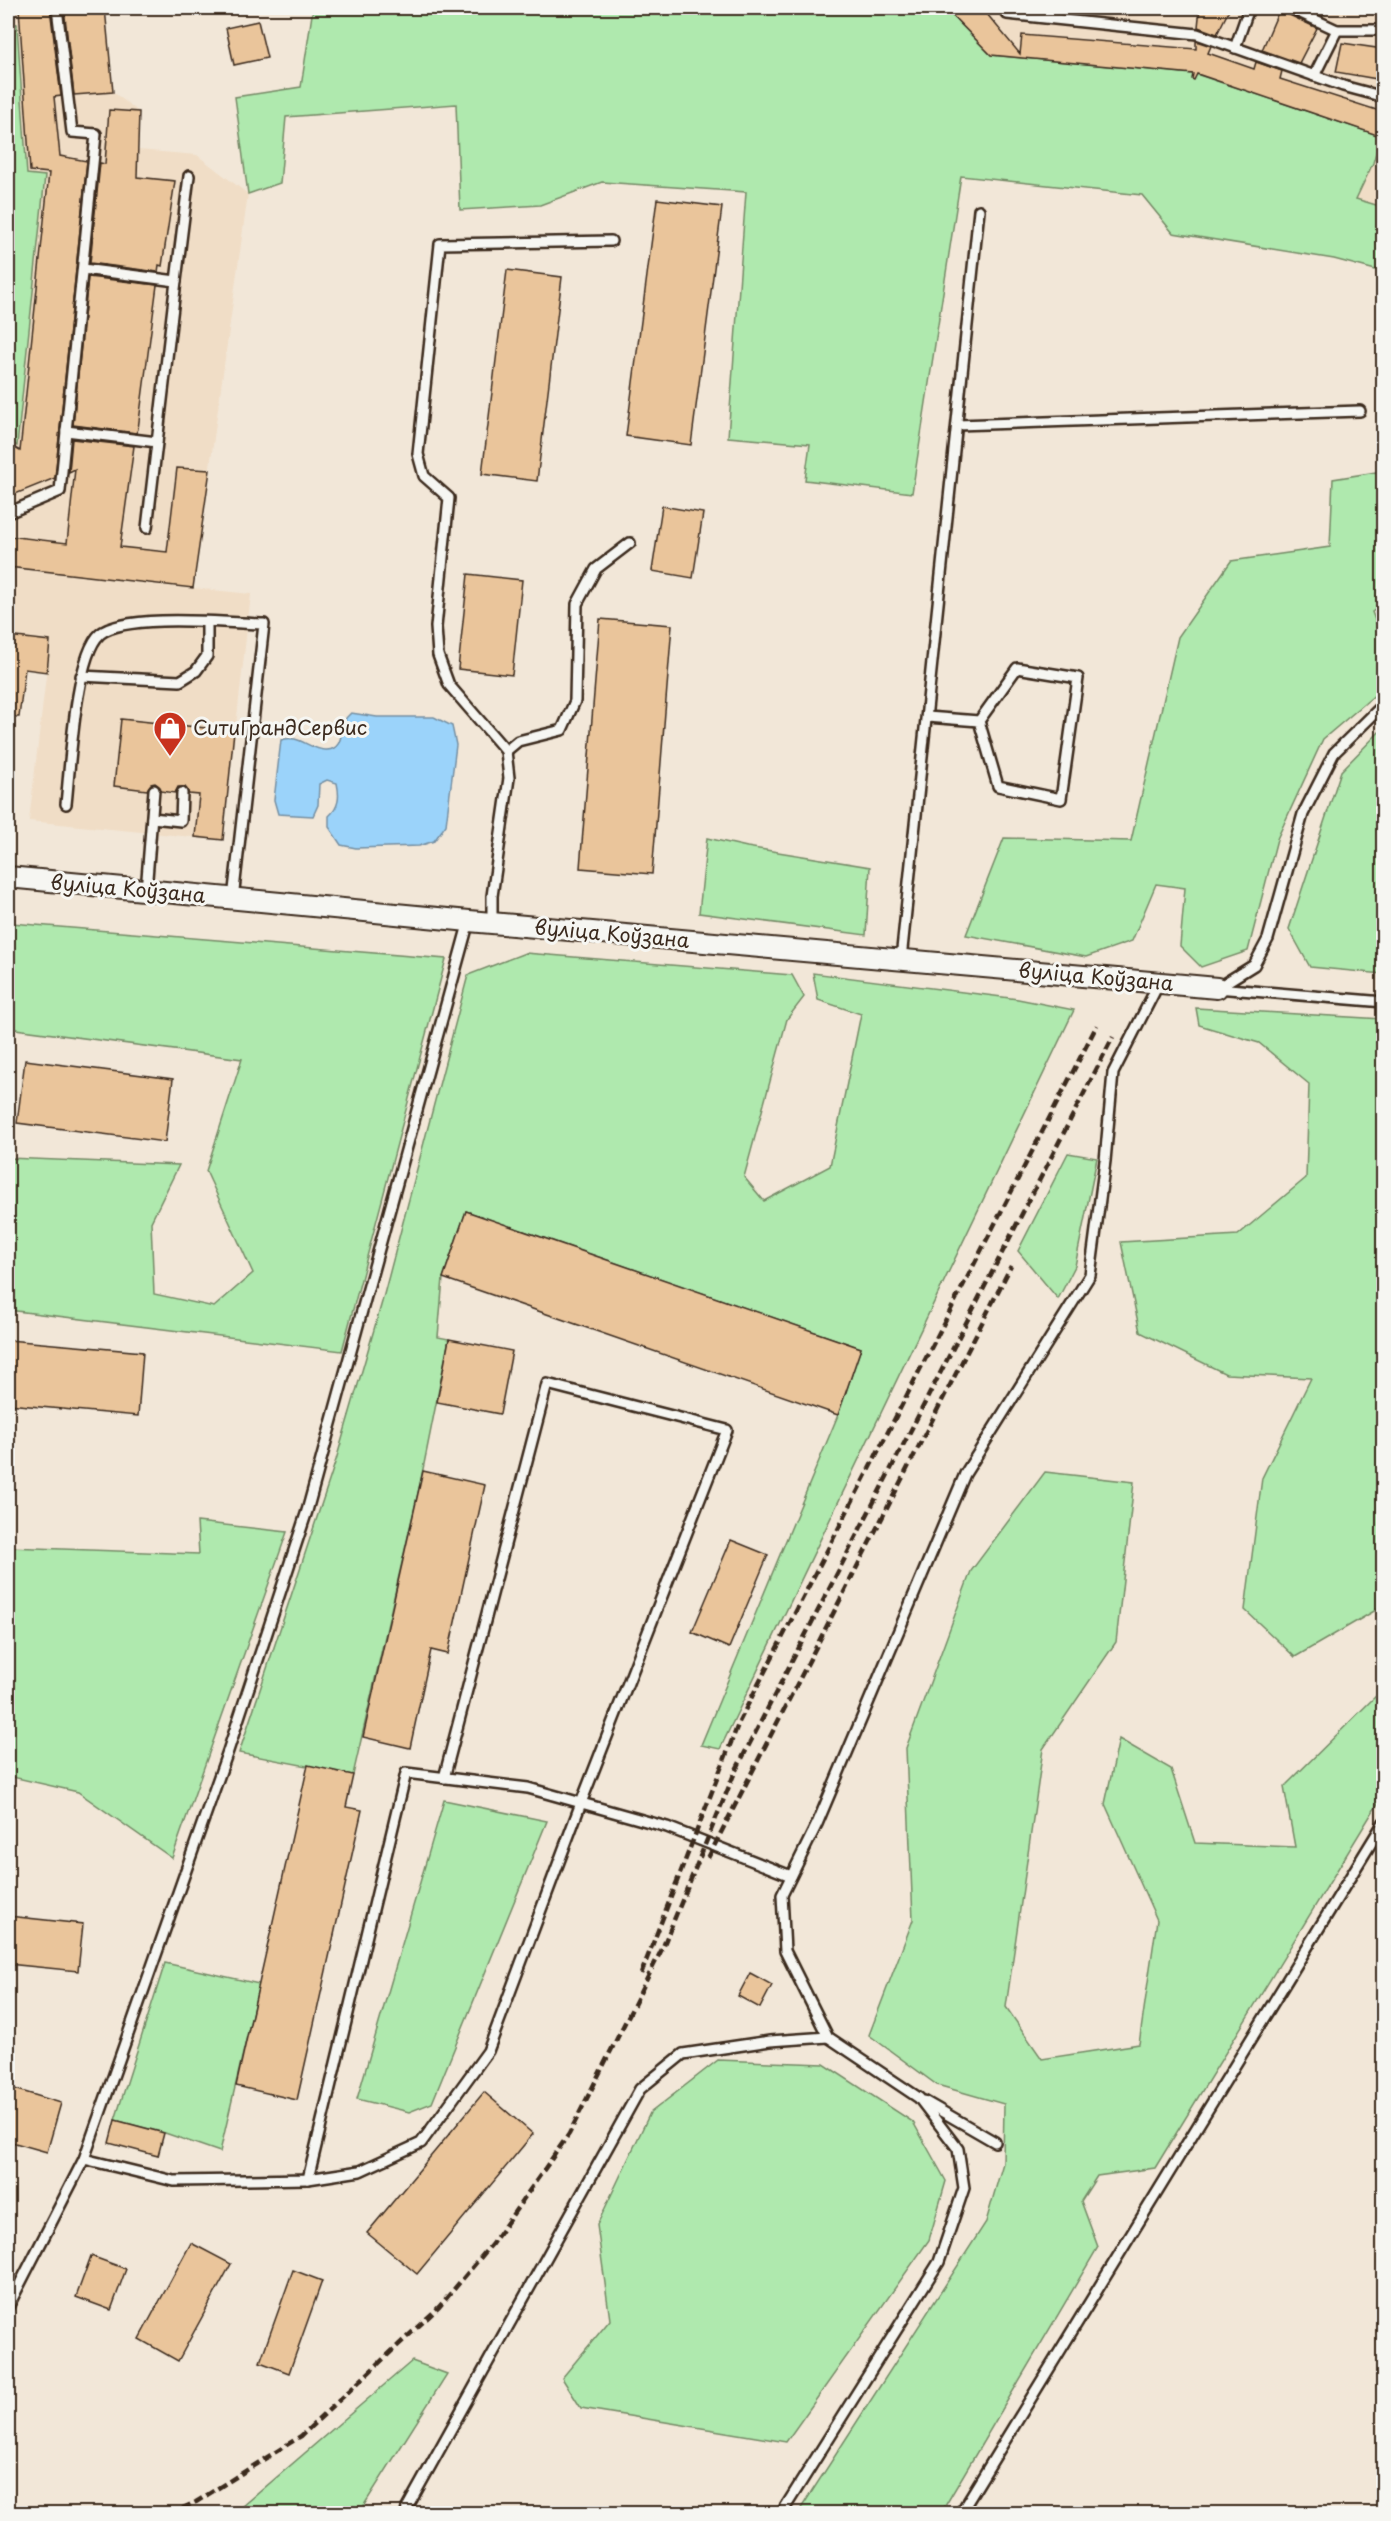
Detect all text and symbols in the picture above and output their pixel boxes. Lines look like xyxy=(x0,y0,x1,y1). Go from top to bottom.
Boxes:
shop icon: СитиГрандСервис xyxy=(152,710,188,757)
place label: СитиГрандСервис xyxy=(193,712,367,742)
street label: вуліца Коўзана xyxy=(49,866,207,910)
street label: вуліца Коўзана xyxy=(533,911,691,955)
street label: вуліца Коўзана xyxy=(1017,954,1175,998)

